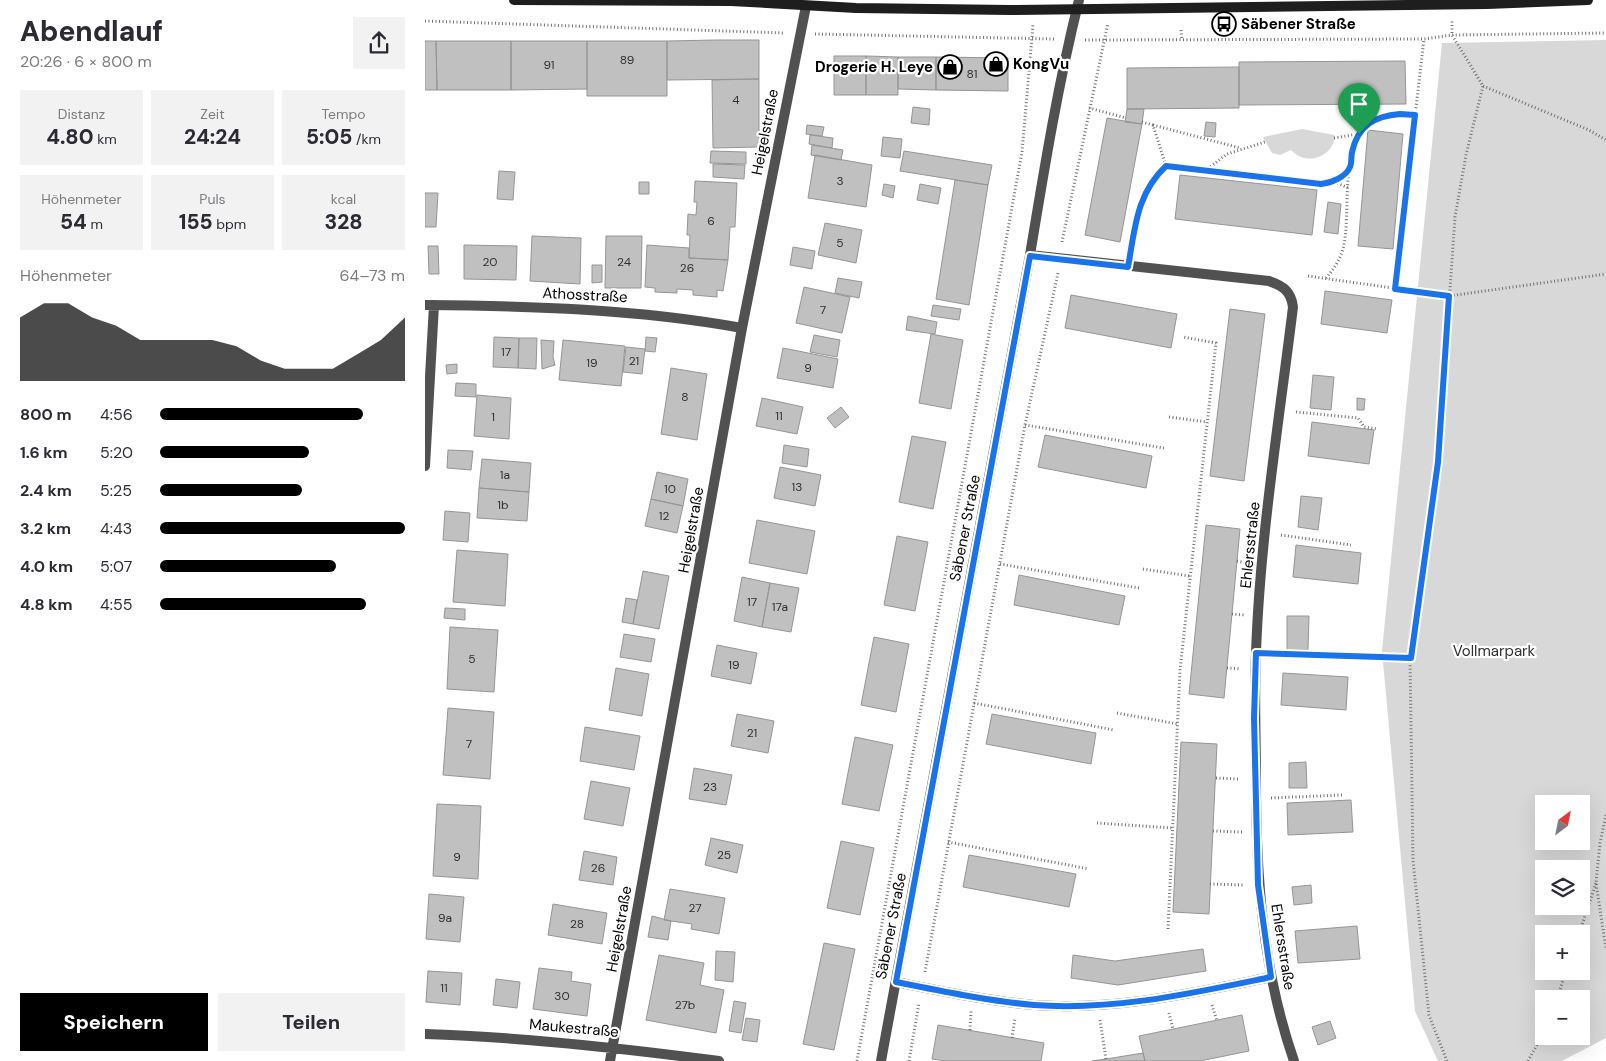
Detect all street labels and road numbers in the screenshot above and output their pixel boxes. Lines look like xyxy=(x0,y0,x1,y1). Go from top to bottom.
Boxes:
street label: Heigelstraße xyxy=(747,87,783,177)
street label: Athosstraße xyxy=(542,283,628,307)
street label: Säbener Straße xyxy=(945,473,985,583)
street label: Heigelstraße xyxy=(674,485,708,575)
street label: Ehlersstraße xyxy=(1236,501,1264,589)
street label: Säbener Straße xyxy=(871,871,911,981)
street label: Heigelstraße xyxy=(602,884,636,974)
street label: Ehlersstraße xyxy=(1266,902,1300,992)
street label: Maukestraße xyxy=(528,1014,620,1042)

